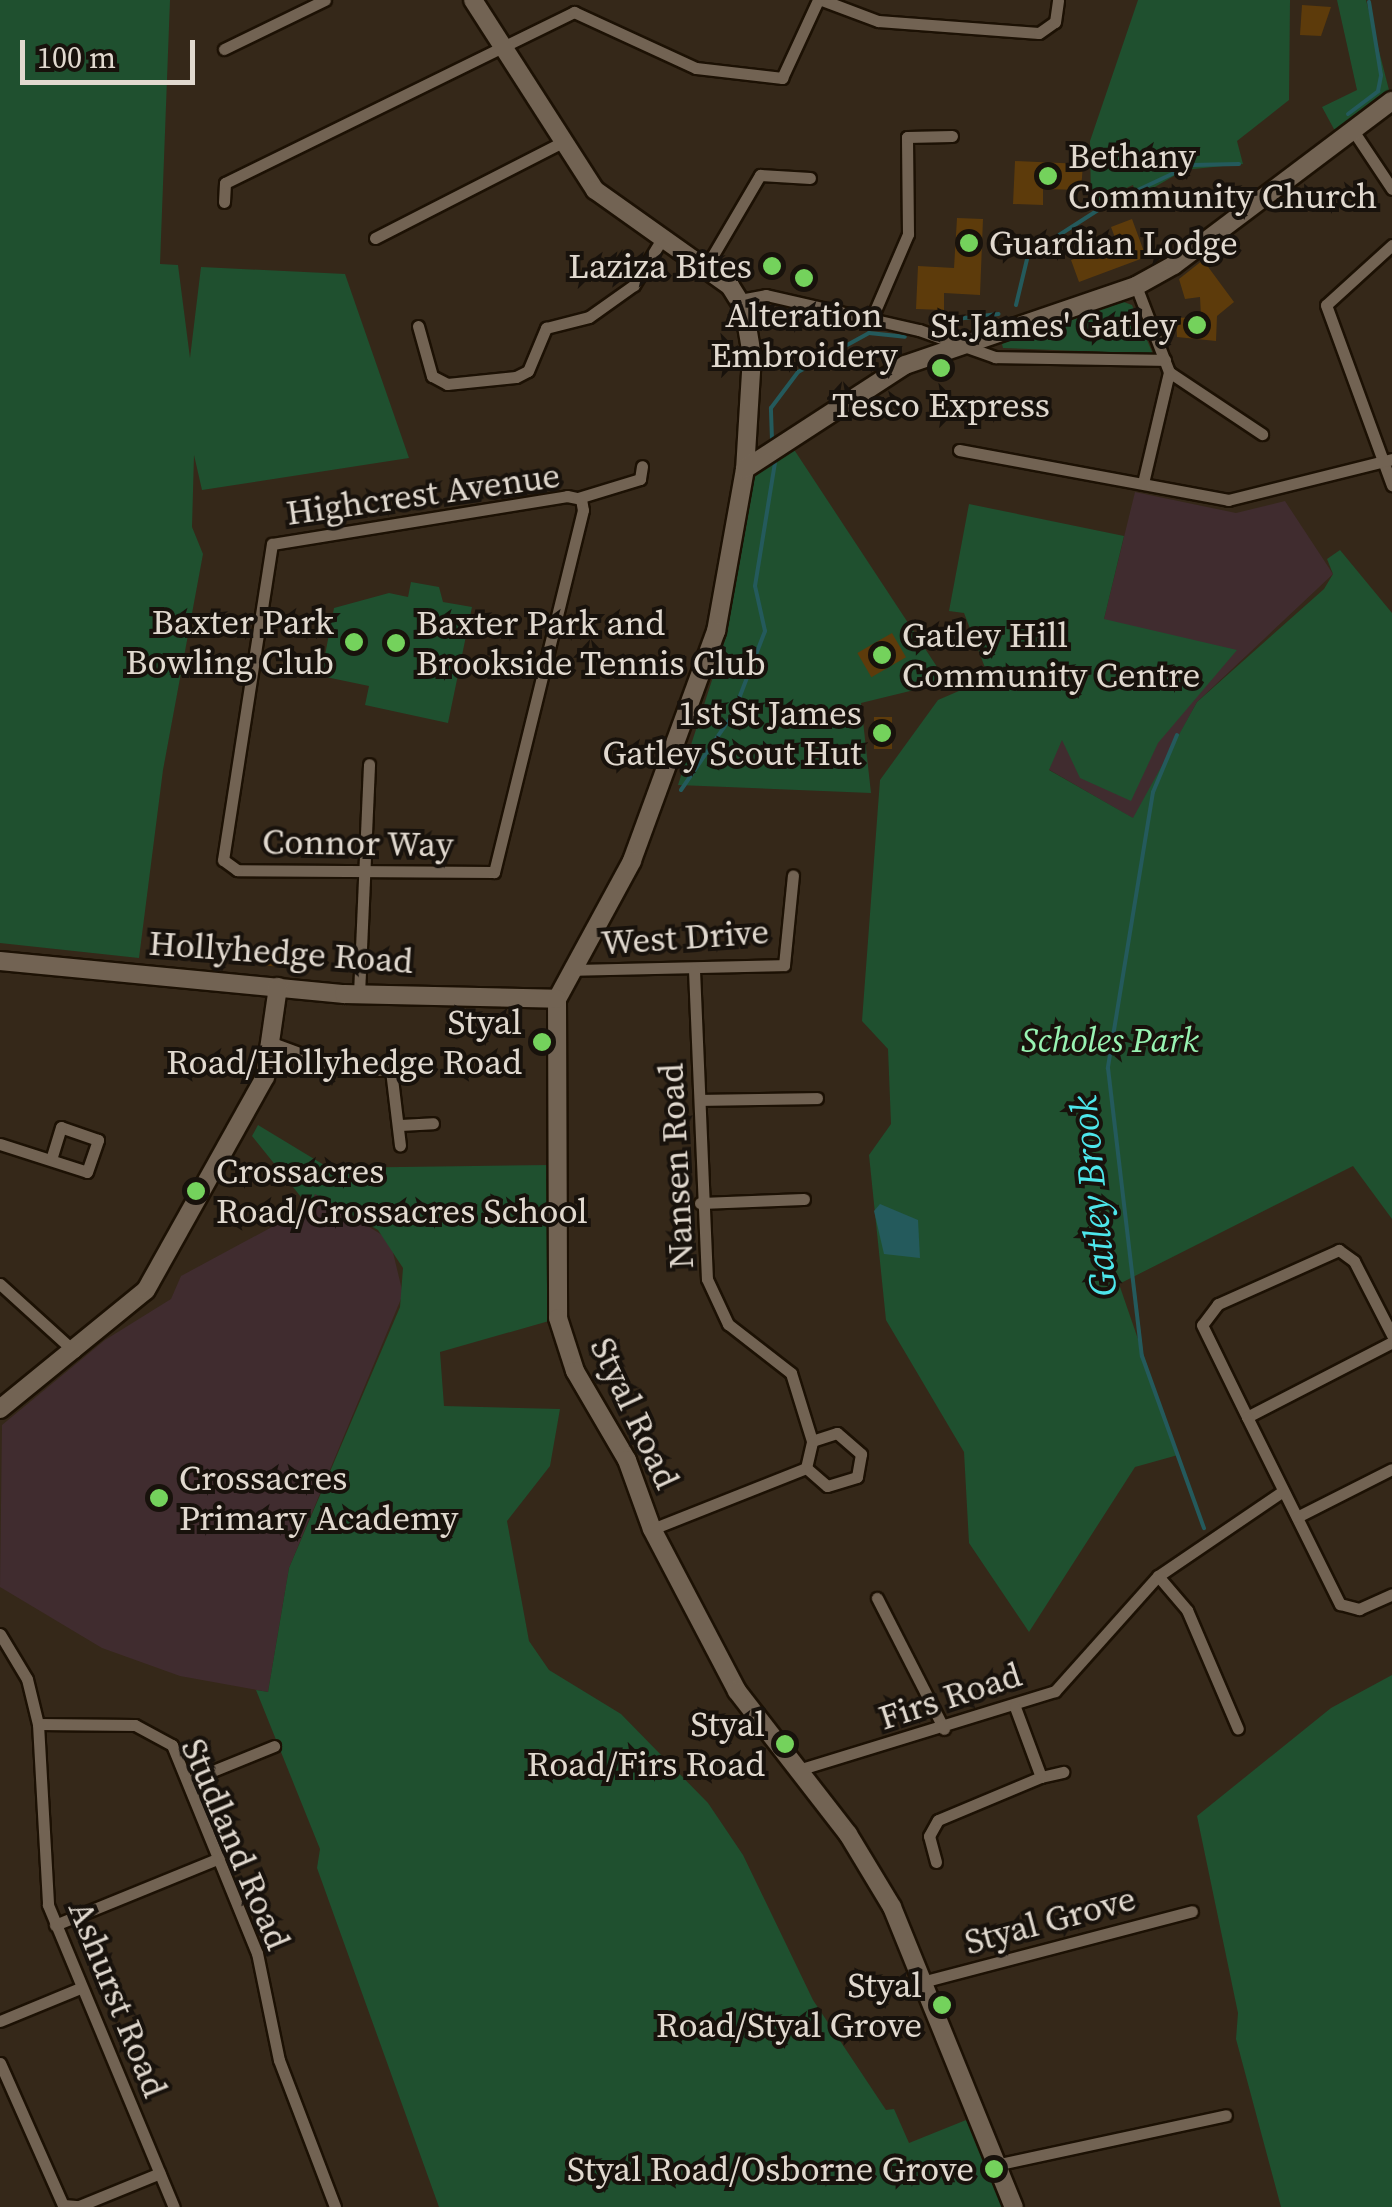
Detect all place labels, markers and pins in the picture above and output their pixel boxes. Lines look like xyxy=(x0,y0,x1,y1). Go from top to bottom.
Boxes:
place label: Bethany Community Church xyxy=(1068,135,1377,217)
marker: Bethany Community Church xyxy=(1037,165,1059,187)
place label: Guardian Lodge xyxy=(989,222,1238,264)
marker: Guardian Lodge xyxy=(958,232,980,254)
place label: Laziza Bites xyxy=(568,245,752,287)
marker: Laziza Bites xyxy=(761,255,783,277)
marker: Alteration Embroidery xyxy=(793,267,815,289)
place label: Alteration Embroidery xyxy=(710,294,898,376)
place label: St.James' Gatley xyxy=(930,304,1177,346)
marker: St.James' Gatley xyxy=(1186,314,1208,336)
marker: Tesco Express xyxy=(930,357,952,379)
place label: Tesco Express xyxy=(832,384,1050,426)
place label: Baxter Park Bowling Club xyxy=(126,601,334,683)
place label: Baxter Park and Brookside Tennis Club xyxy=(416,602,766,684)
place label: Gatley Hill Community Centre xyxy=(902,614,1200,696)
marker: Baxter Park Bowling Club xyxy=(343,631,365,653)
marker: Baxter Park and Brookside Tennis Club xyxy=(385,632,407,654)
marker: Gatley Hill Community Centre xyxy=(871,644,893,666)
place label: 1st St James Gatley Scout Hut xyxy=(603,692,862,774)
marker: 1st St James Gatley Scout Hut xyxy=(871,722,893,744)
place label: Styal Road/Hollyhedge Road xyxy=(166,1001,522,1083)
marker: Styal Road/Hollyhedge Road xyxy=(531,1031,553,1053)
place label: Crossacres Road/Crossacres School xyxy=(216,1150,588,1232)
marker: Crossacres Road/Crossacres School xyxy=(185,1180,207,1202)
place label: Crossacres Primary Academy xyxy=(179,1457,458,1539)
marker: Crossacres Primary Academy xyxy=(148,1487,170,1509)
place label: Styal Road/Firs Road xyxy=(527,1703,765,1785)
marker: Styal Road/Firs Road xyxy=(774,1733,796,1755)
place label: Styal Road/Styal Grove xyxy=(656,1964,922,2046)
marker: Styal Road/Styal Grove xyxy=(931,1994,953,2016)
place label: Styal Road/Osborne Grove xyxy=(567,2148,974,2190)
marker: Styal Road/Osborne Grove xyxy=(983,2158,1005,2180)

